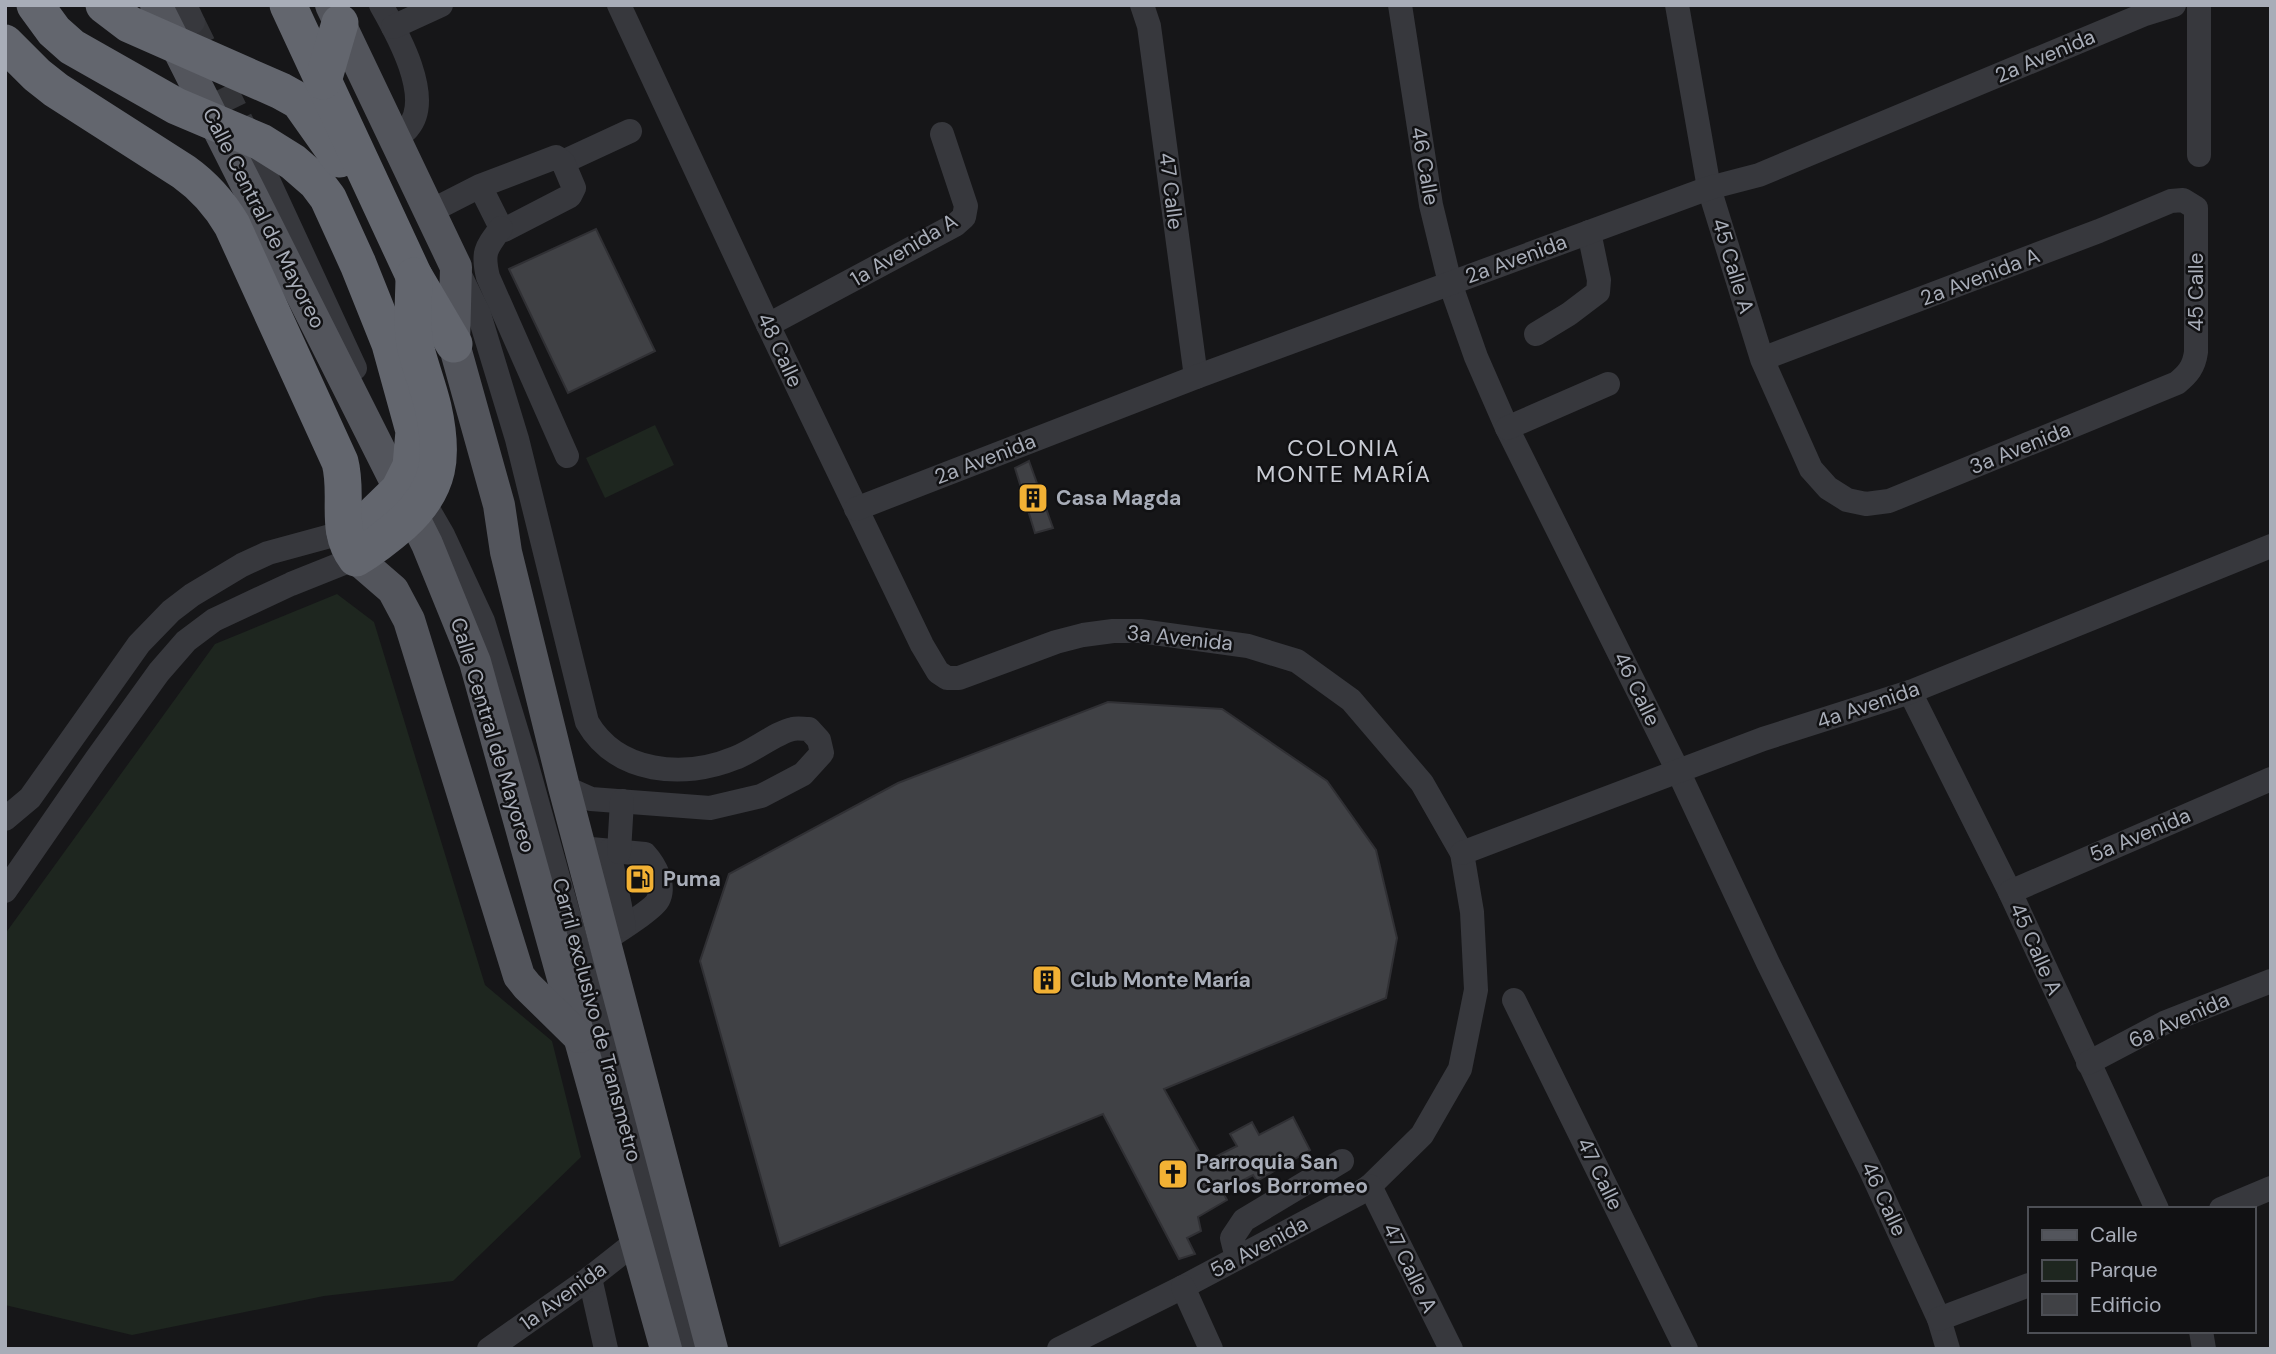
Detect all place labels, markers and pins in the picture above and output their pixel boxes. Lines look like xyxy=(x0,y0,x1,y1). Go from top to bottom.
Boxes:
building icon: Casa Magda xyxy=(1016,481,1050,515)
place label: Casa Magda xyxy=(1056,484,1181,512)
fuel station icon: Puma xyxy=(623,862,657,896)
place label: Puma xyxy=(663,865,721,893)
building icon: Club Monte María xyxy=(1030,963,1064,997)
place label: Club Monte María xyxy=(1070,966,1251,994)
place label: Parroquia San Carlos Borromeo xyxy=(1196,1148,1368,1200)
church icon: Parroquia San Carlos Borromeo xyxy=(1156,1157,1190,1191)

